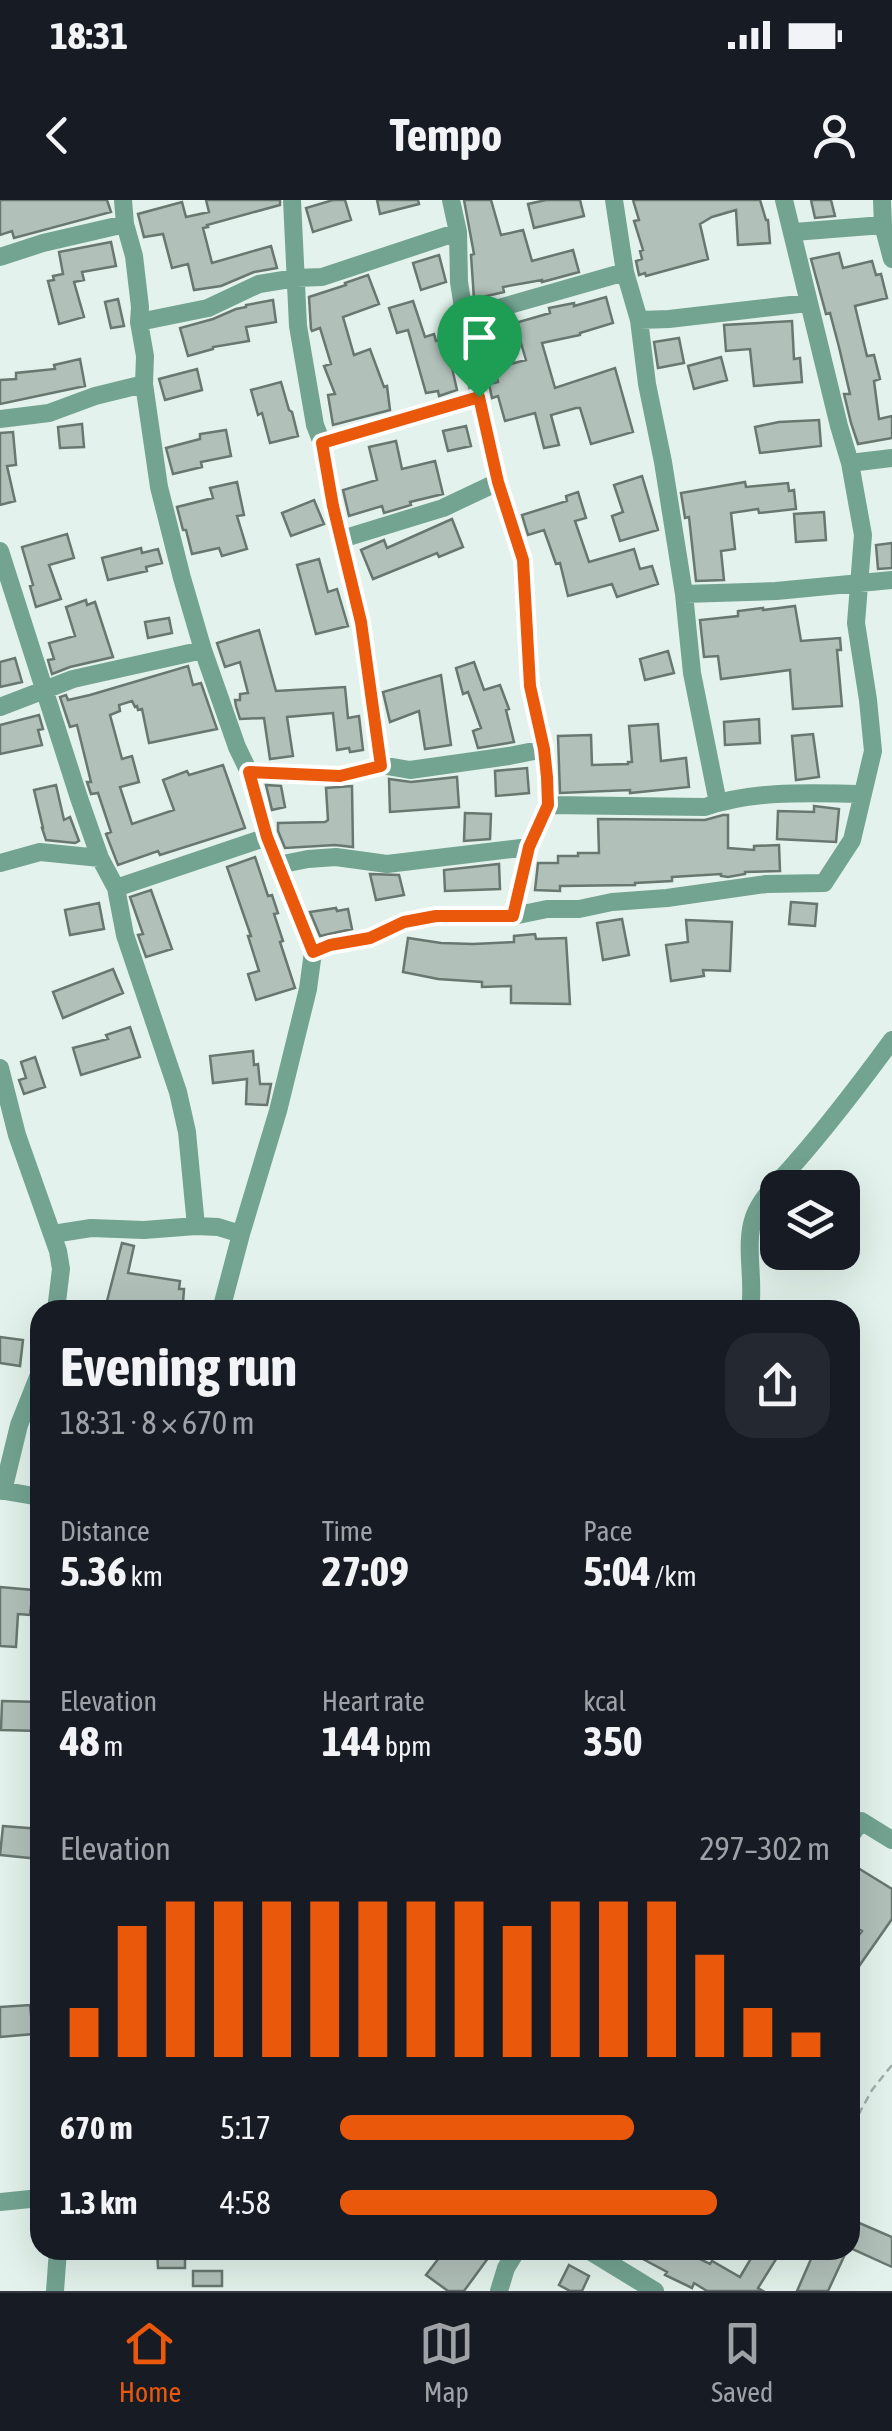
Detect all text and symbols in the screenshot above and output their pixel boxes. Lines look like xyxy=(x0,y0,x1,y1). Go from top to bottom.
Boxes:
text: 18:31 xyxy=(50,14,128,57)
icon: back xyxy=(30,108,85,163)
icon: person xyxy=(807,108,862,163)
text: Tempo xyxy=(390,109,502,161)
pin xyxy=(437,295,522,398)
icon: arrive xyxy=(452,310,507,365)
map controls xyxy=(760,1170,860,1270)
button: layers xyxy=(760,1170,860,1270)
button: share xyxy=(725,1333,830,1438)
text: Evening run xyxy=(60,1335,297,1398)
text: 18:31 · 8 × 670 m xyxy=(60,1404,254,1441)
text: Distance xyxy=(60,1515,150,1547)
text: Time xyxy=(322,1515,373,1547)
text: Pace xyxy=(583,1515,633,1547)
text: 5.36 xyxy=(60,1547,127,1595)
text: 27:09 xyxy=(322,1547,409,1595)
text: 5:04 xyxy=(583,1547,651,1595)
text: km xyxy=(127,1560,163,1592)
text: /km xyxy=(651,1560,697,1592)
text: Elevation xyxy=(60,1685,157,1717)
text: Heart rate xyxy=(322,1685,425,1717)
text: kcal xyxy=(583,1685,626,1717)
text: 48 xyxy=(60,1717,99,1765)
text: 144 xyxy=(322,1717,381,1765)
text: 350 xyxy=(583,1717,643,1765)
text: m xyxy=(99,1730,123,1762)
text: bpm xyxy=(381,1730,431,1762)
text: Elevation xyxy=(60,1830,171,1867)
text: 297–302 m xyxy=(700,1830,830,1867)
text: 670 m xyxy=(60,2109,133,2146)
text: 5:17 xyxy=(220,2109,271,2146)
text: 1.3 km xyxy=(60,2184,137,2221)
text: 4:58 xyxy=(220,2184,271,2221)
tab: Home xyxy=(119,2316,181,2408)
tab: Map xyxy=(419,2316,474,2408)
tab: Saved xyxy=(711,2316,773,2408)

